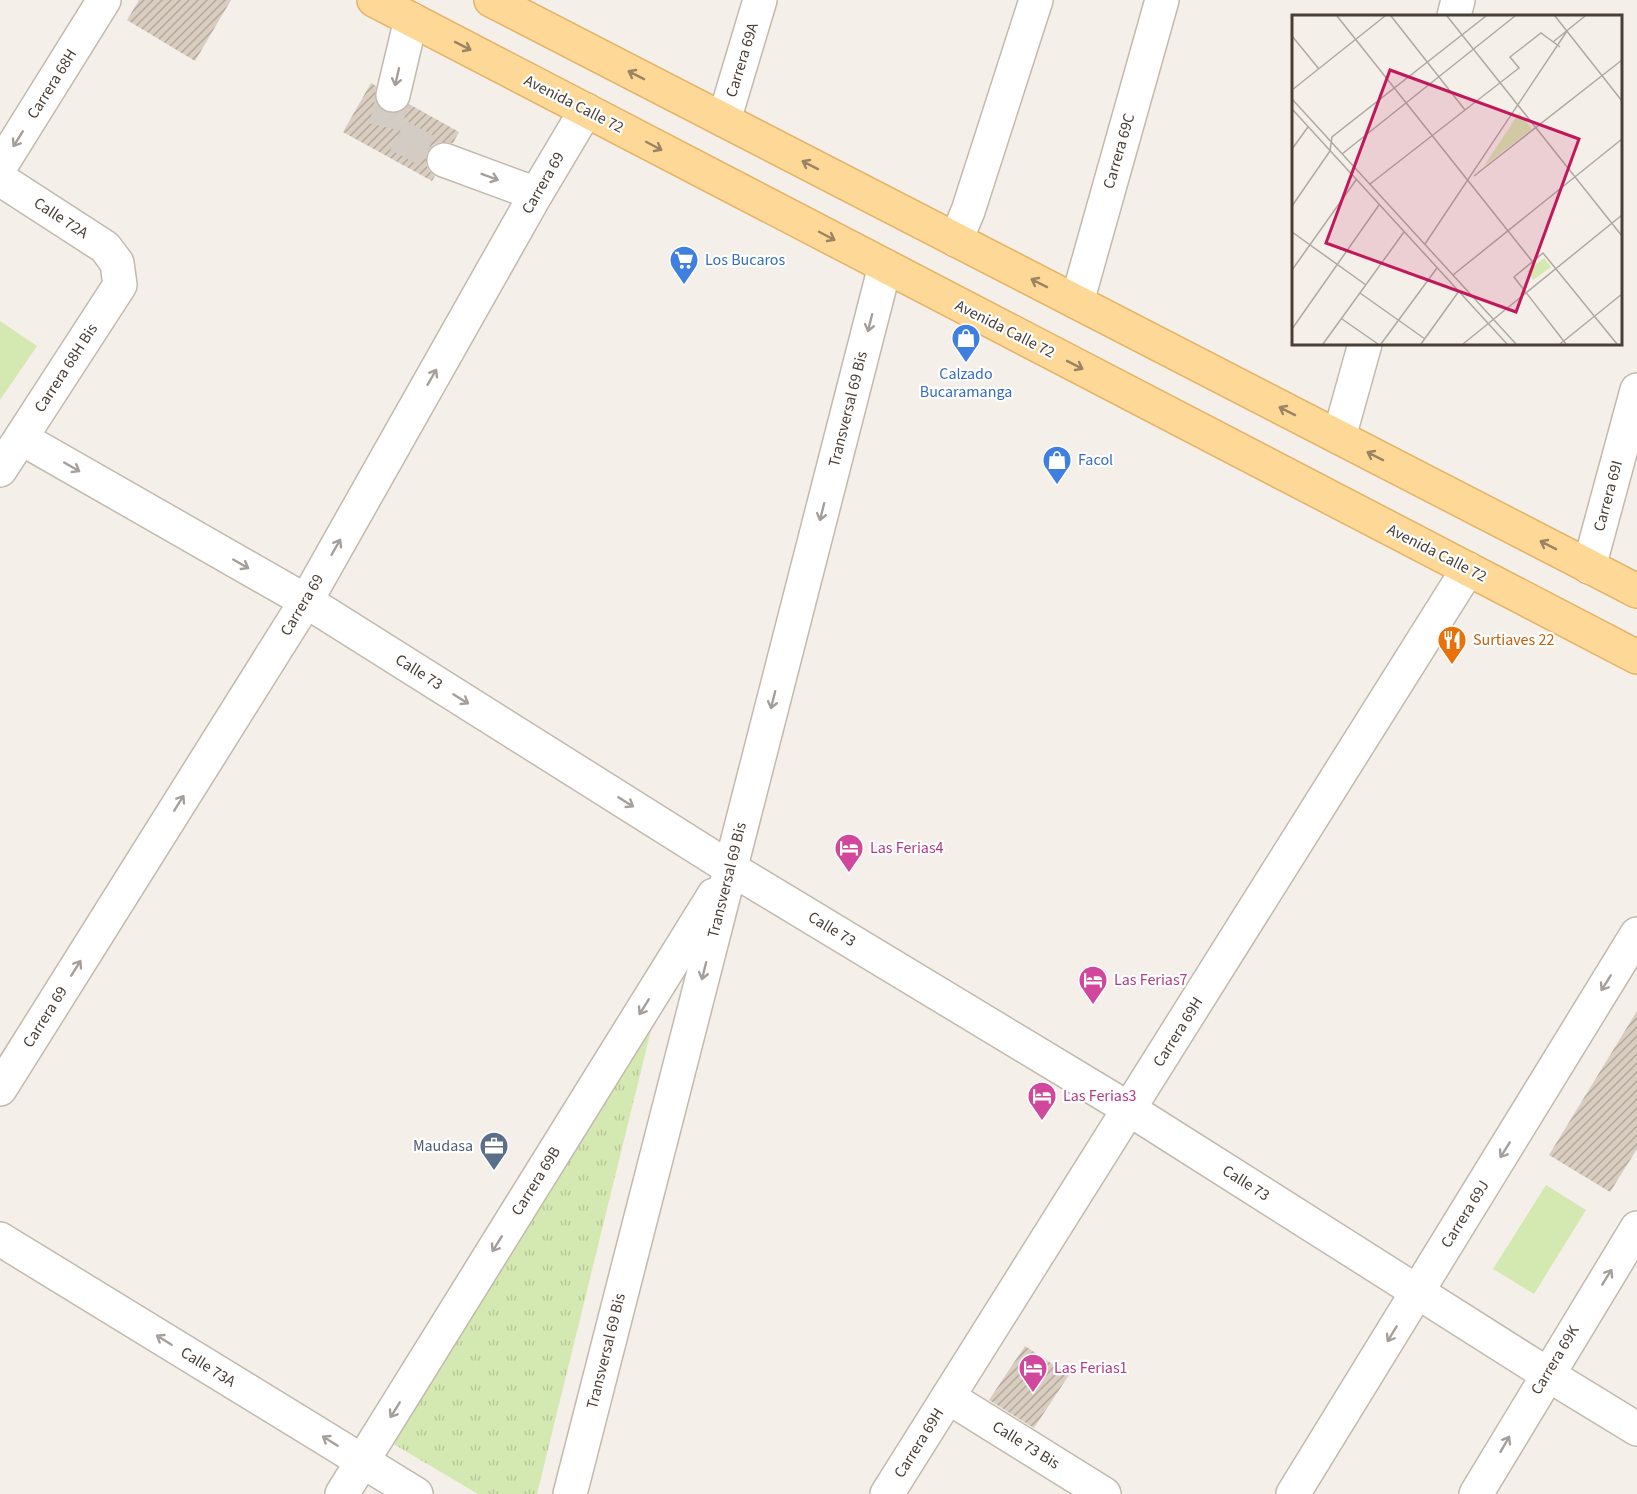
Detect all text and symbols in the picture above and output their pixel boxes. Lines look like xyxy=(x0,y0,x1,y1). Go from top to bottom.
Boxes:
inset map xyxy=(1292,15,1622,345)
street label: Carrera 69A xyxy=(720,20,764,100)
one-way arrow xyxy=(453,41,471,52)
street label: Carrera 68H xyxy=(22,45,82,123)
one-way arrow xyxy=(390,68,402,87)
street label: Avenida Calle 72 xyxy=(520,69,628,139)
one-way arrow xyxy=(628,69,646,80)
street label: Carrera 69C xyxy=(1098,111,1140,191)
one-way arrow xyxy=(11,130,23,147)
one-way arrow xyxy=(645,141,663,152)
street label: Carrera 69 xyxy=(516,148,570,218)
one-way arrow xyxy=(801,158,819,170)
one-way arrow xyxy=(480,172,499,183)
street label: Calle 72A xyxy=(29,192,93,244)
one-way arrow xyxy=(818,230,835,242)
supermarket icon: Los Bucaros xyxy=(668,244,700,286)
place label: Los Bucaros xyxy=(705,249,785,271)
one-way arrow xyxy=(1030,276,1048,288)
street label: Avenida Calle 72 xyxy=(951,294,1059,364)
one-way arrow xyxy=(864,313,876,332)
street label: Carrera 68H Bis xyxy=(29,319,103,417)
shop icon: Calzado Bucaramanga xyxy=(950,322,982,364)
street label: Transversal 69 Bis xyxy=(823,349,873,469)
one-way arrow xyxy=(1065,359,1083,371)
place label: Calzado Bucaramanga xyxy=(920,363,1012,403)
one-way arrow xyxy=(426,369,438,386)
one-way arrow xyxy=(1278,404,1296,416)
shop icon: Facol xyxy=(1041,444,1073,486)
place label: Facol xyxy=(1078,449,1113,471)
one-way arrow xyxy=(1366,449,1384,461)
street label: Carrera 69I xyxy=(1588,458,1628,534)
one-way arrow xyxy=(63,462,80,474)
one-way arrow xyxy=(815,502,827,521)
street label: Avenida Calle 72 xyxy=(1383,518,1491,588)
one-way arrow xyxy=(330,539,342,556)
one-way arrow xyxy=(1539,539,1557,550)
one-way arrow xyxy=(232,558,249,570)
street label: Carrera 69 xyxy=(275,570,329,640)
restaurant icon: Surtiaves 22 xyxy=(1436,624,1468,666)
place label: Surtiaves 22 xyxy=(1473,629,1554,651)
street label: Calle 73 xyxy=(391,649,447,695)
one-way arrow xyxy=(767,691,779,710)
one-way arrow xyxy=(452,693,469,705)
one-way arrow xyxy=(174,795,186,812)
one-way arrow xyxy=(617,797,634,809)
street label: Transversal 69 Bis xyxy=(702,820,752,940)
hotel icon: Las Ferias4 xyxy=(833,832,865,874)
place label: Las Ferias4 xyxy=(870,837,944,859)
street label: Calle 73 xyxy=(804,906,860,952)
one-way arrow xyxy=(70,960,82,977)
one-way arrow xyxy=(697,961,709,980)
hotel icon: Las Ferias7 xyxy=(1077,964,1109,1006)
place label: Las Ferias7 xyxy=(1114,969,1188,991)
one-way arrow xyxy=(1600,974,1612,991)
street label: Carrera 69 xyxy=(18,982,72,1052)
street label: Carrera 69H xyxy=(1148,993,1208,1071)
one-way arrow xyxy=(638,998,650,1015)
hotel icon: Las Ferias3 xyxy=(1026,1080,1058,1122)
place label: Las Ferias3 xyxy=(1063,1085,1137,1107)
office icon: Maudasa xyxy=(478,1130,510,1172)
place label: Maudasa xyxy=(413,1135,473,1157)
one-way arrow xyxy=(1498,1141,1510,1158)
street label: Carrera 69B xyxy=(506,1142,566,1220)
street label: Calle 73 xyxy=(1218,1160,1274,1206)
street label: Carrera 69J xyxy=(1436,1176,1494,1252)
one-way arrow xyxy=(491,1235,503,1252)
one-way arrow xyxy=(1601,1269,1613,1286)
street label: Transversal 69 Bis xyxy=(581,1291,631,1411)
street label: Carrera 69K xyxy=(1526,1320,1585,1399)
one-way arrow xyxy=(1385,1325,1397,1342)
one-way arrow xyxy=(156,1333,173,1345)
street label: Calle 73A xyxy=(176,1341,240,1393)
hotel icon: Las Ferias1 xyxy=(1017,1352,1049,1394)
place label: Las Ferias1 xyxy=(1054,1357,1128,1379)
one-way arrow xyxy=(388,1401,400,1418)
street label: Carrera 69H xyxy=(889,1404,949,1482)
street label: Calle 73 Bis xyxy=(988,1416,1064,1475)
one-way arrow xyxy=(322,1435,339,1447)
one-way arrow xyxy=(1500,1436,1512,1453)

